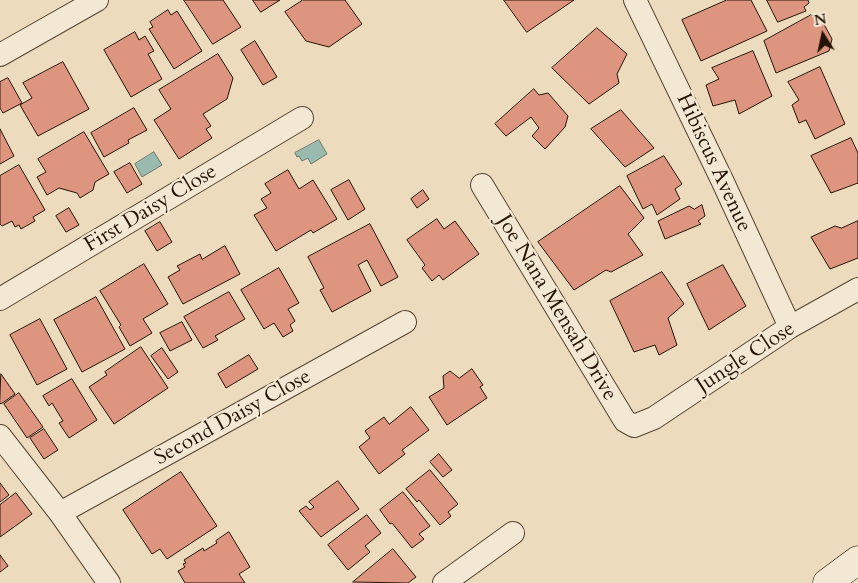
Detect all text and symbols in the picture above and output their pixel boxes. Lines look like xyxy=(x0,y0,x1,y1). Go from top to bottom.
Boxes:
text: N xyxy=(813,9,828,30)
north arrow xyxy=(798,10,848,60)
street label: Hibiscus Avenue xyxy=(670,90,756,236)
street label: First Daisy Close xyxy=(80,160,222,258)
street label: Joe Nana Mensah Drive xyxy=(490,210,622,406)
street label: Jungle Close xyxy=(692,317,800,399)
street label: Second Daisy Close xyxy=(150,365,316,471)

